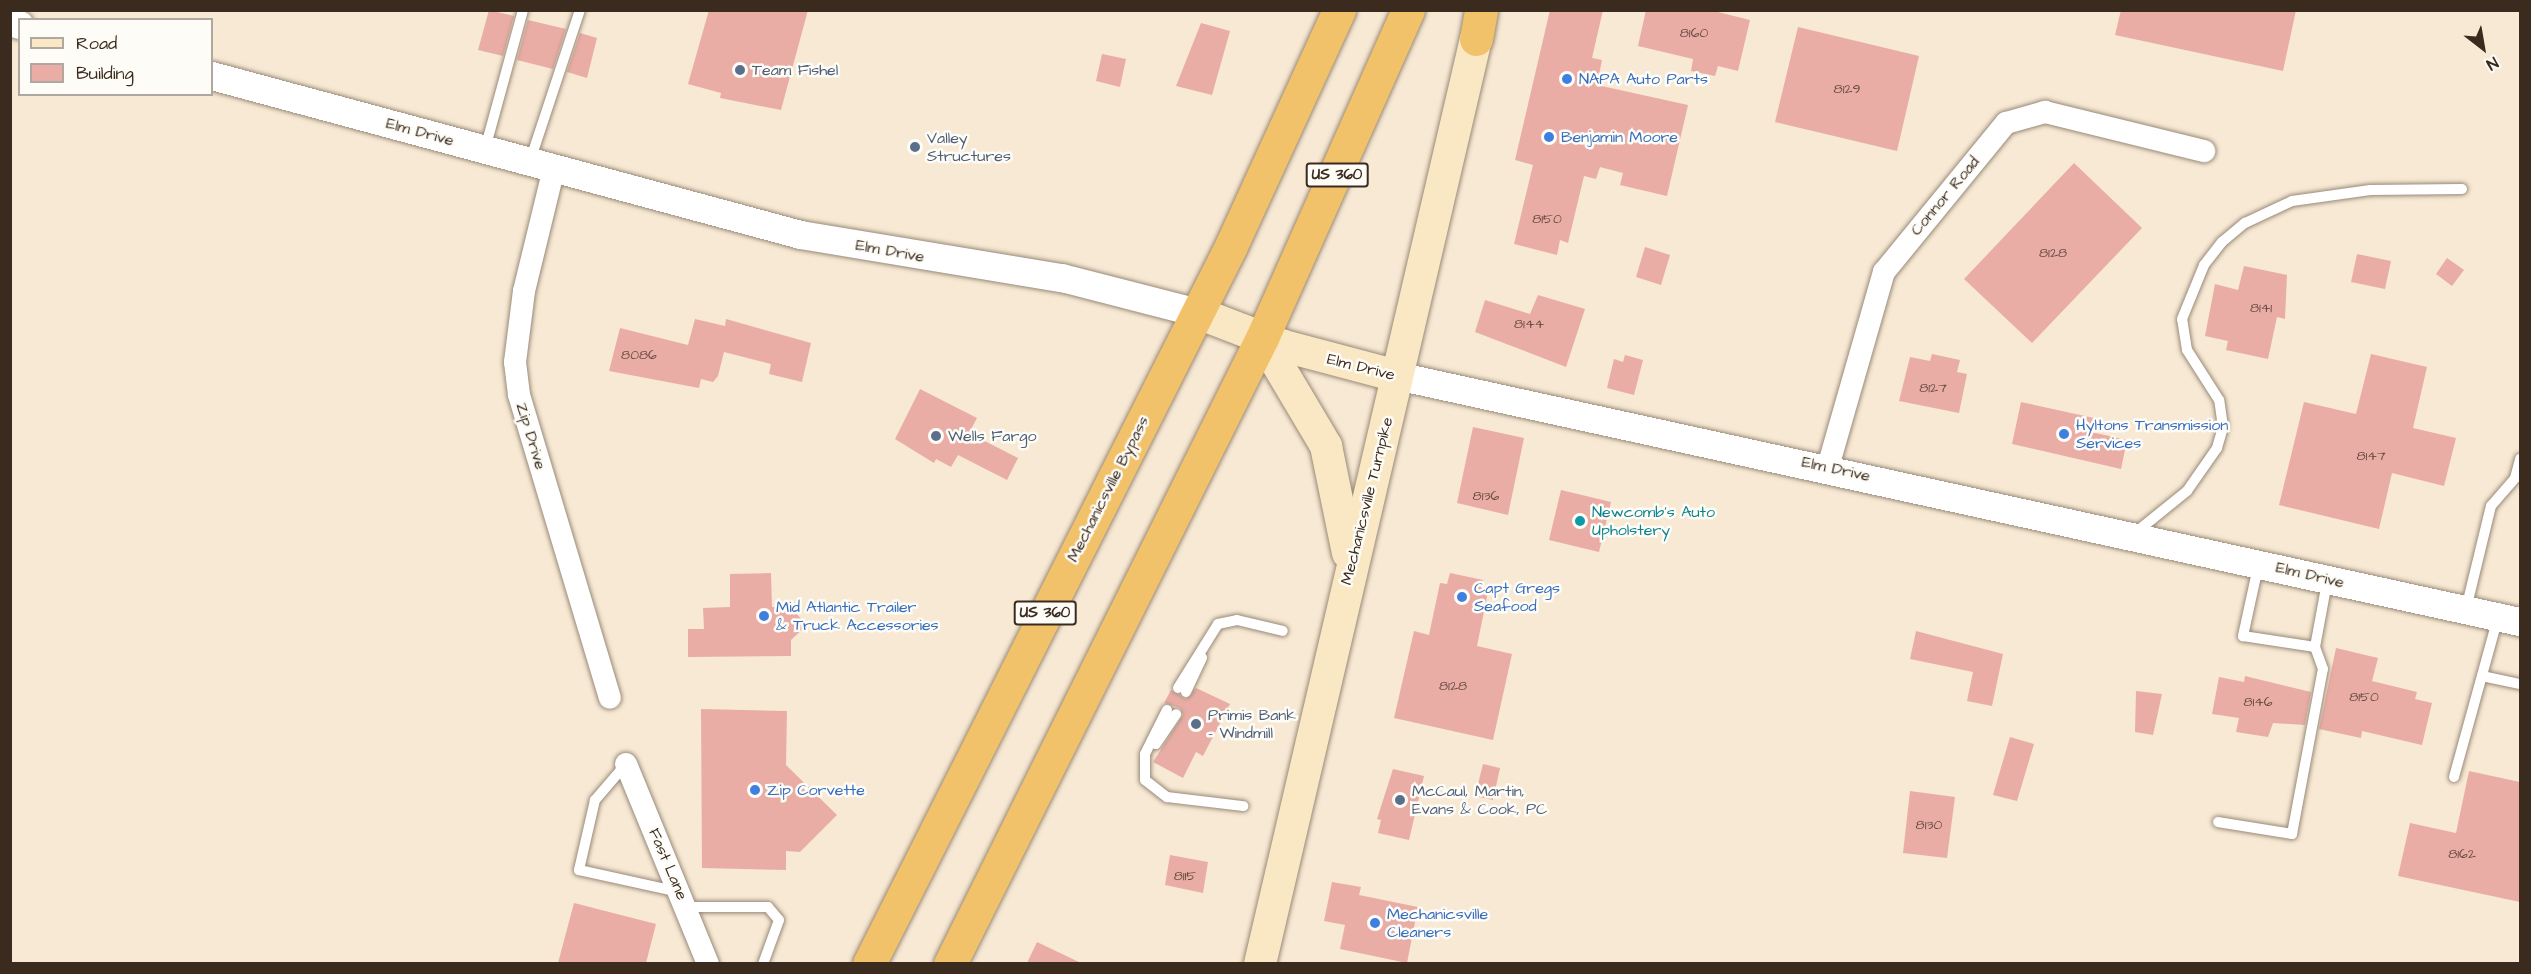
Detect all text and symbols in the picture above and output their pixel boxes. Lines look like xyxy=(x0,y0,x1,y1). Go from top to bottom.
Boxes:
legend xyxy=(18,18,213,96)
north arrow xyxy=(2453,18,2513,78)
house number: 8160 xyxy=(1680,25,1708,41)
text: Road xyxy=(76,31,117,56)
text: N xyxy=(2482,51,2502,75)
place label: Team Fishel xyxy=(752,60,838,80)
text: Building xyxy=(76,61,134,86)
marker: Team Fishel xyxy=(733,63,747,77)
place label: NAPA Auto Parts xyxy=(1579,69,1708,89)
marker: NAPA Auto Parts xyxy=(1560,72,1574,86)
house number: 8129 xyxy=(1834,81,1860,97)
street label: Elm Drive xyxy=(384,114,456,150)
place label: Benjamin Moore xyxy=(1561,127,1678,147)
place label: Valley Structures xyxy=(927,128,1011,166)
marker: Benjamin Moore xyxy=(1542,130,1556,144)
marker: Valley Structures xyxy=(908,140,922,154)
street label: Connor Road xyxy=(1906,153,1984,239)
road number: US 360 xyxy=(1306,163,1368,187)
house number: 8150 xyxy=(1532,211,1562,227)
street label: Elm Drive xyxy=(854,236,926,266)
house number: 8128 xyxy=(2039,245,2067,261)
house number: 8141 xyxy=(2250,300,2272,316)
house number: 8144 xyxy=(1514,316,1544,332)
house number: 8086 xyxy=(621,347,657,363)
street label: Elm Drive xyxy=(1325,349,1397,385)
house number: 8127 xyxy=(1919,380,1947,396)
street label: Zip Drive xyxy=(512,400,550,472)
street label: Mechanicsville Bypass xyxy=(1063,413,1153,565)
street label: Mechanicsville Turnpike xyxy=(1337,415,1397,587)
place label: Hyltons Transmission Services xyxy=(2076,415,2228,453)
place label: Wells Fargo xyxy=(948,426,1036,446)
marker: Hyltons Transmission Services xyxy=(2057,427,2071,441)
marker: Wells Fargo xyxy=(929,429,943,443)
house number: 8147 xyxy=(2356,448,2386,464)
street label: Elm Drive xyxy=(1800,452,1872,486)
house number: 8136 xyxy=(1473,488,1499,504)
place label: Newcomb's Auto Upholstery xyxy=(1592,502,1715,540)
marker: Newcomb's Auto Upholstery xyxy=(1573,514,1587,528)
street label: Elm Drive xyxy=(2274,558,2346,592)
place label: Capt Gregs Seafood xyxy=(1474,578,1560,616)
marker: Capt Gregs Seafood xyxy=(1455,590,1469,604)
place label: Mid Atlantic Trailer & Truck Accessories xyxy=(776,597,939,635)
road number: US 360 xyxy=(1014,601,1076,625)
marker: Mid Atlantic Trailer & Truck Accessories xyxy=(757,609,771,623)
house number: 8128 xyxy=(1439,678,1467,694)
house number: 8150 xyxy=(2349,689,2379,705)
house number: 8146 xyxy=(2243,694,2273,710)
place label: Primis Bank - Windmill xyxy=(1208,705,1296,743)
marker: Primis Bank - Windmill xyxy=(1189,717,1203,731)
place label: Zip Corvette xyxy=(767,780,865,800)
place label: McCaul, Martin, Evans & Cook, PC xyxy=(1412,781,1547,819)
marker: Zip Corvette xyxy=(748,783,762,797)
marker: McCaul, Martin, Evans & Cook, PC xyxy=(1393,793,1407,807)
house number: 8130 xyxy=(1916,817,1942,833)
street label: Fast Lane xyxy=(644,825,692,903)
house number: 8162 xyxy=(2448,846,2476,862)
house number: 8115 xyxy=(1174,868,1196,884)
place label: Mechanicsville Cleaners xyxy=(1387,904,1488,942)
marker: Mechanicsville Cleaners xyxy=(1368,916,1382,930)

